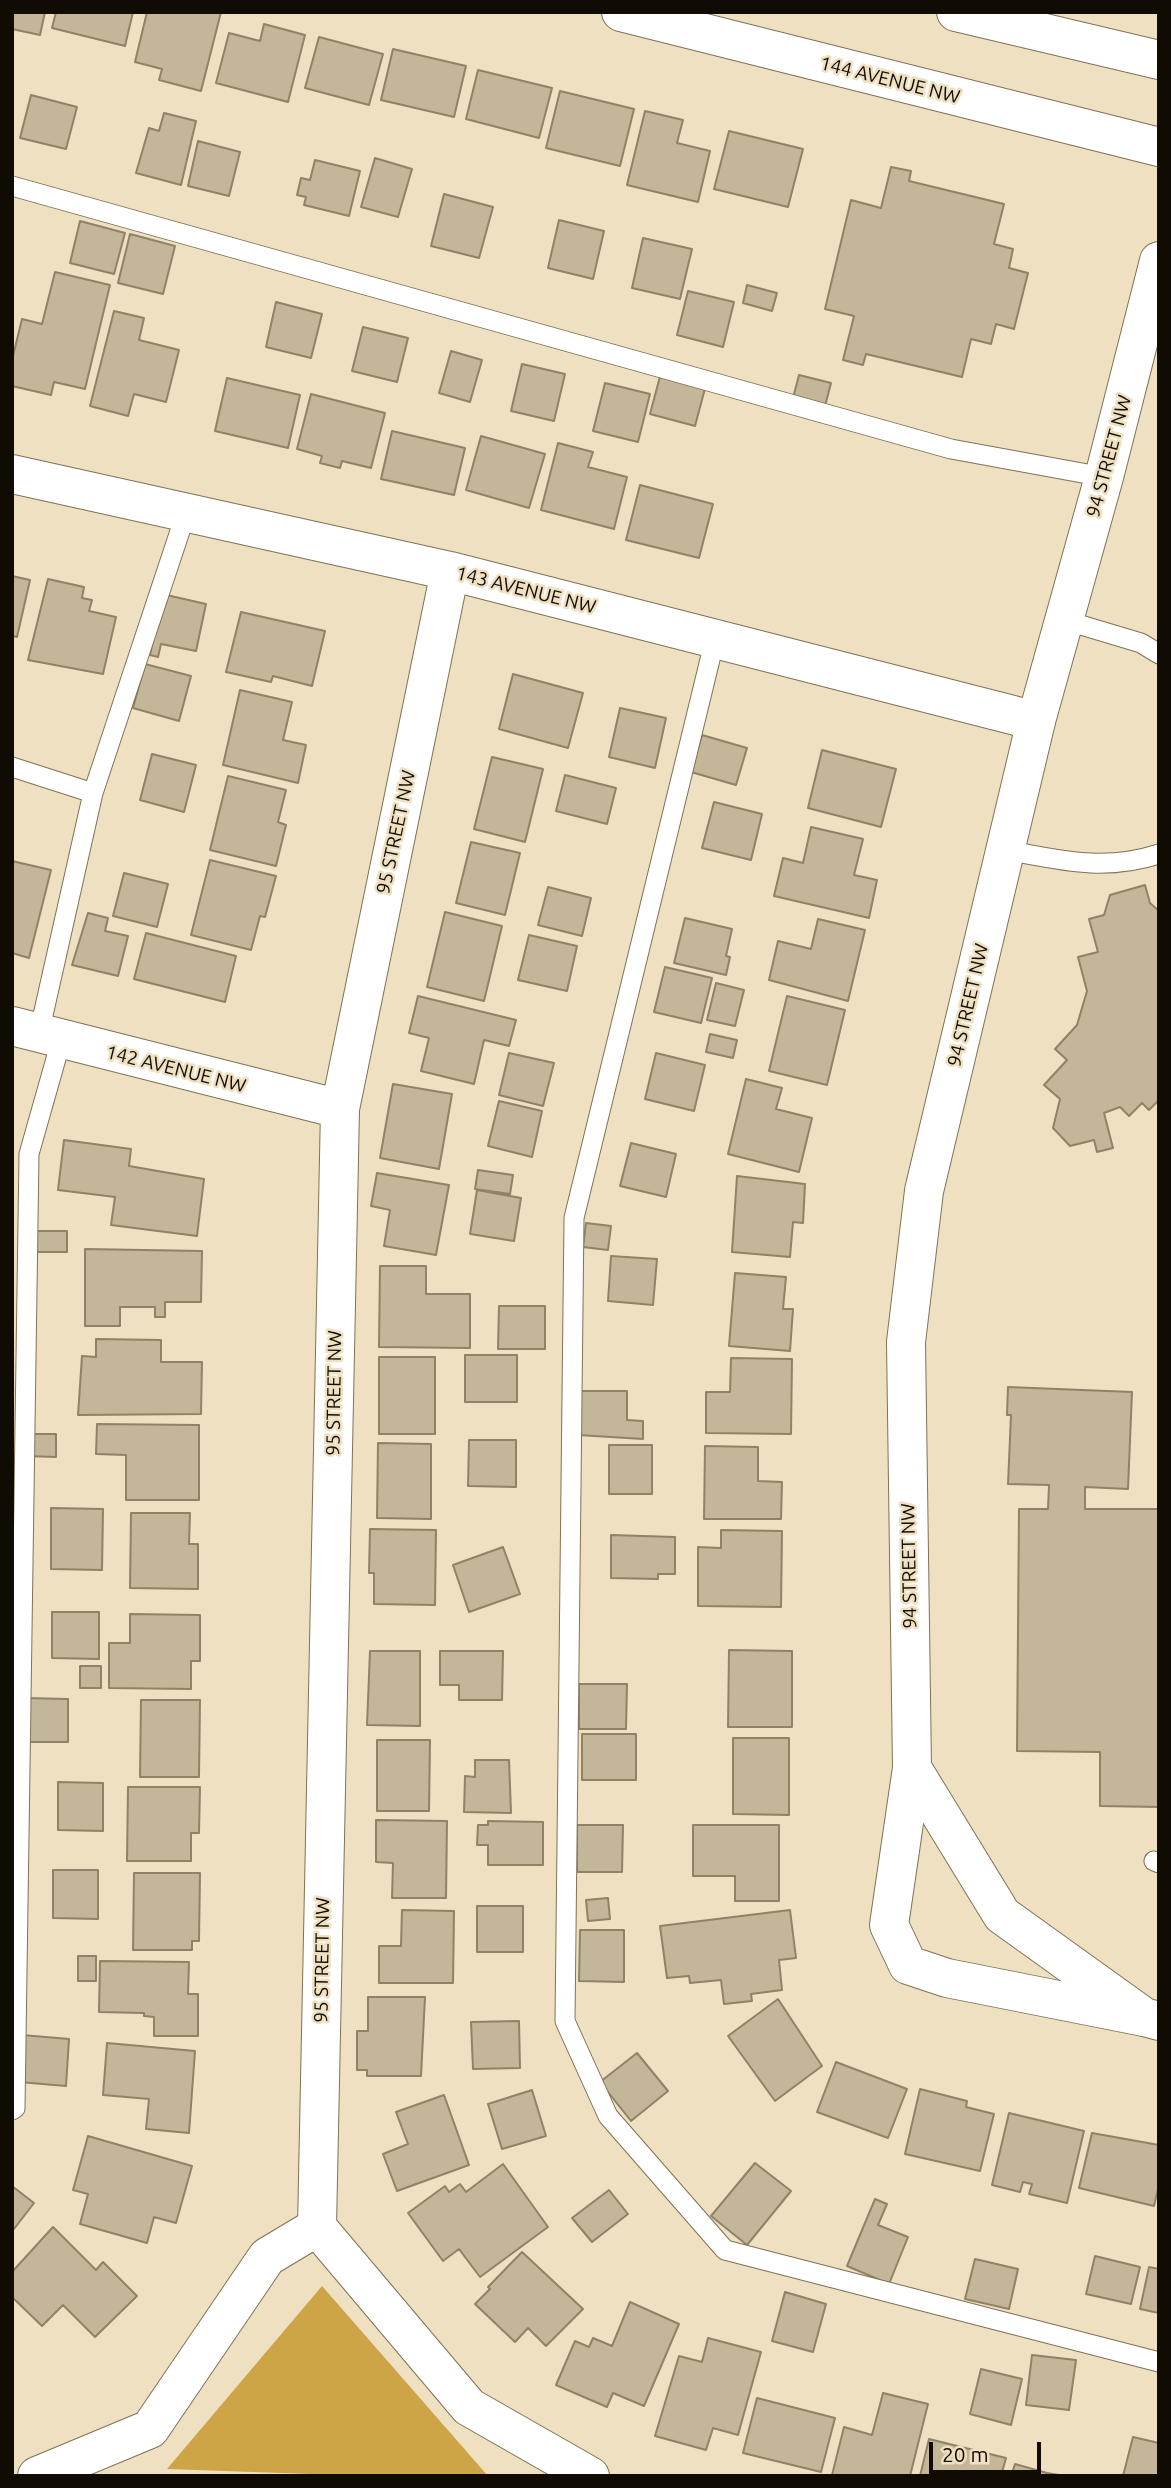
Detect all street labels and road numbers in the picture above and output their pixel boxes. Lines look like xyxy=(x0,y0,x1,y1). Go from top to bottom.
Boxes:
street label: 144 AVENUE NW xyxy=(818,52,962,108)
street label: 94 STREET NW xyxy=(1082,392,1136,520)
street label: 143 AVENUE NW xyxy=(454,562,598,618)
street label: 95 STREET NW xyxy=(372,768,420,896)
street label: 94 STREET NW xyxy=(943,941,993,1069)
street label: 142 AVENUE NW xyxy=(104,1041,248,1097)
street label: 95 STREET NW xyxy=(322,1330,346,1456)
street label: 94 STREET NW xyxy=(897,1503,921,1629)
street label: 95 STREET NW xyxy=(310,1897,334,2023)

